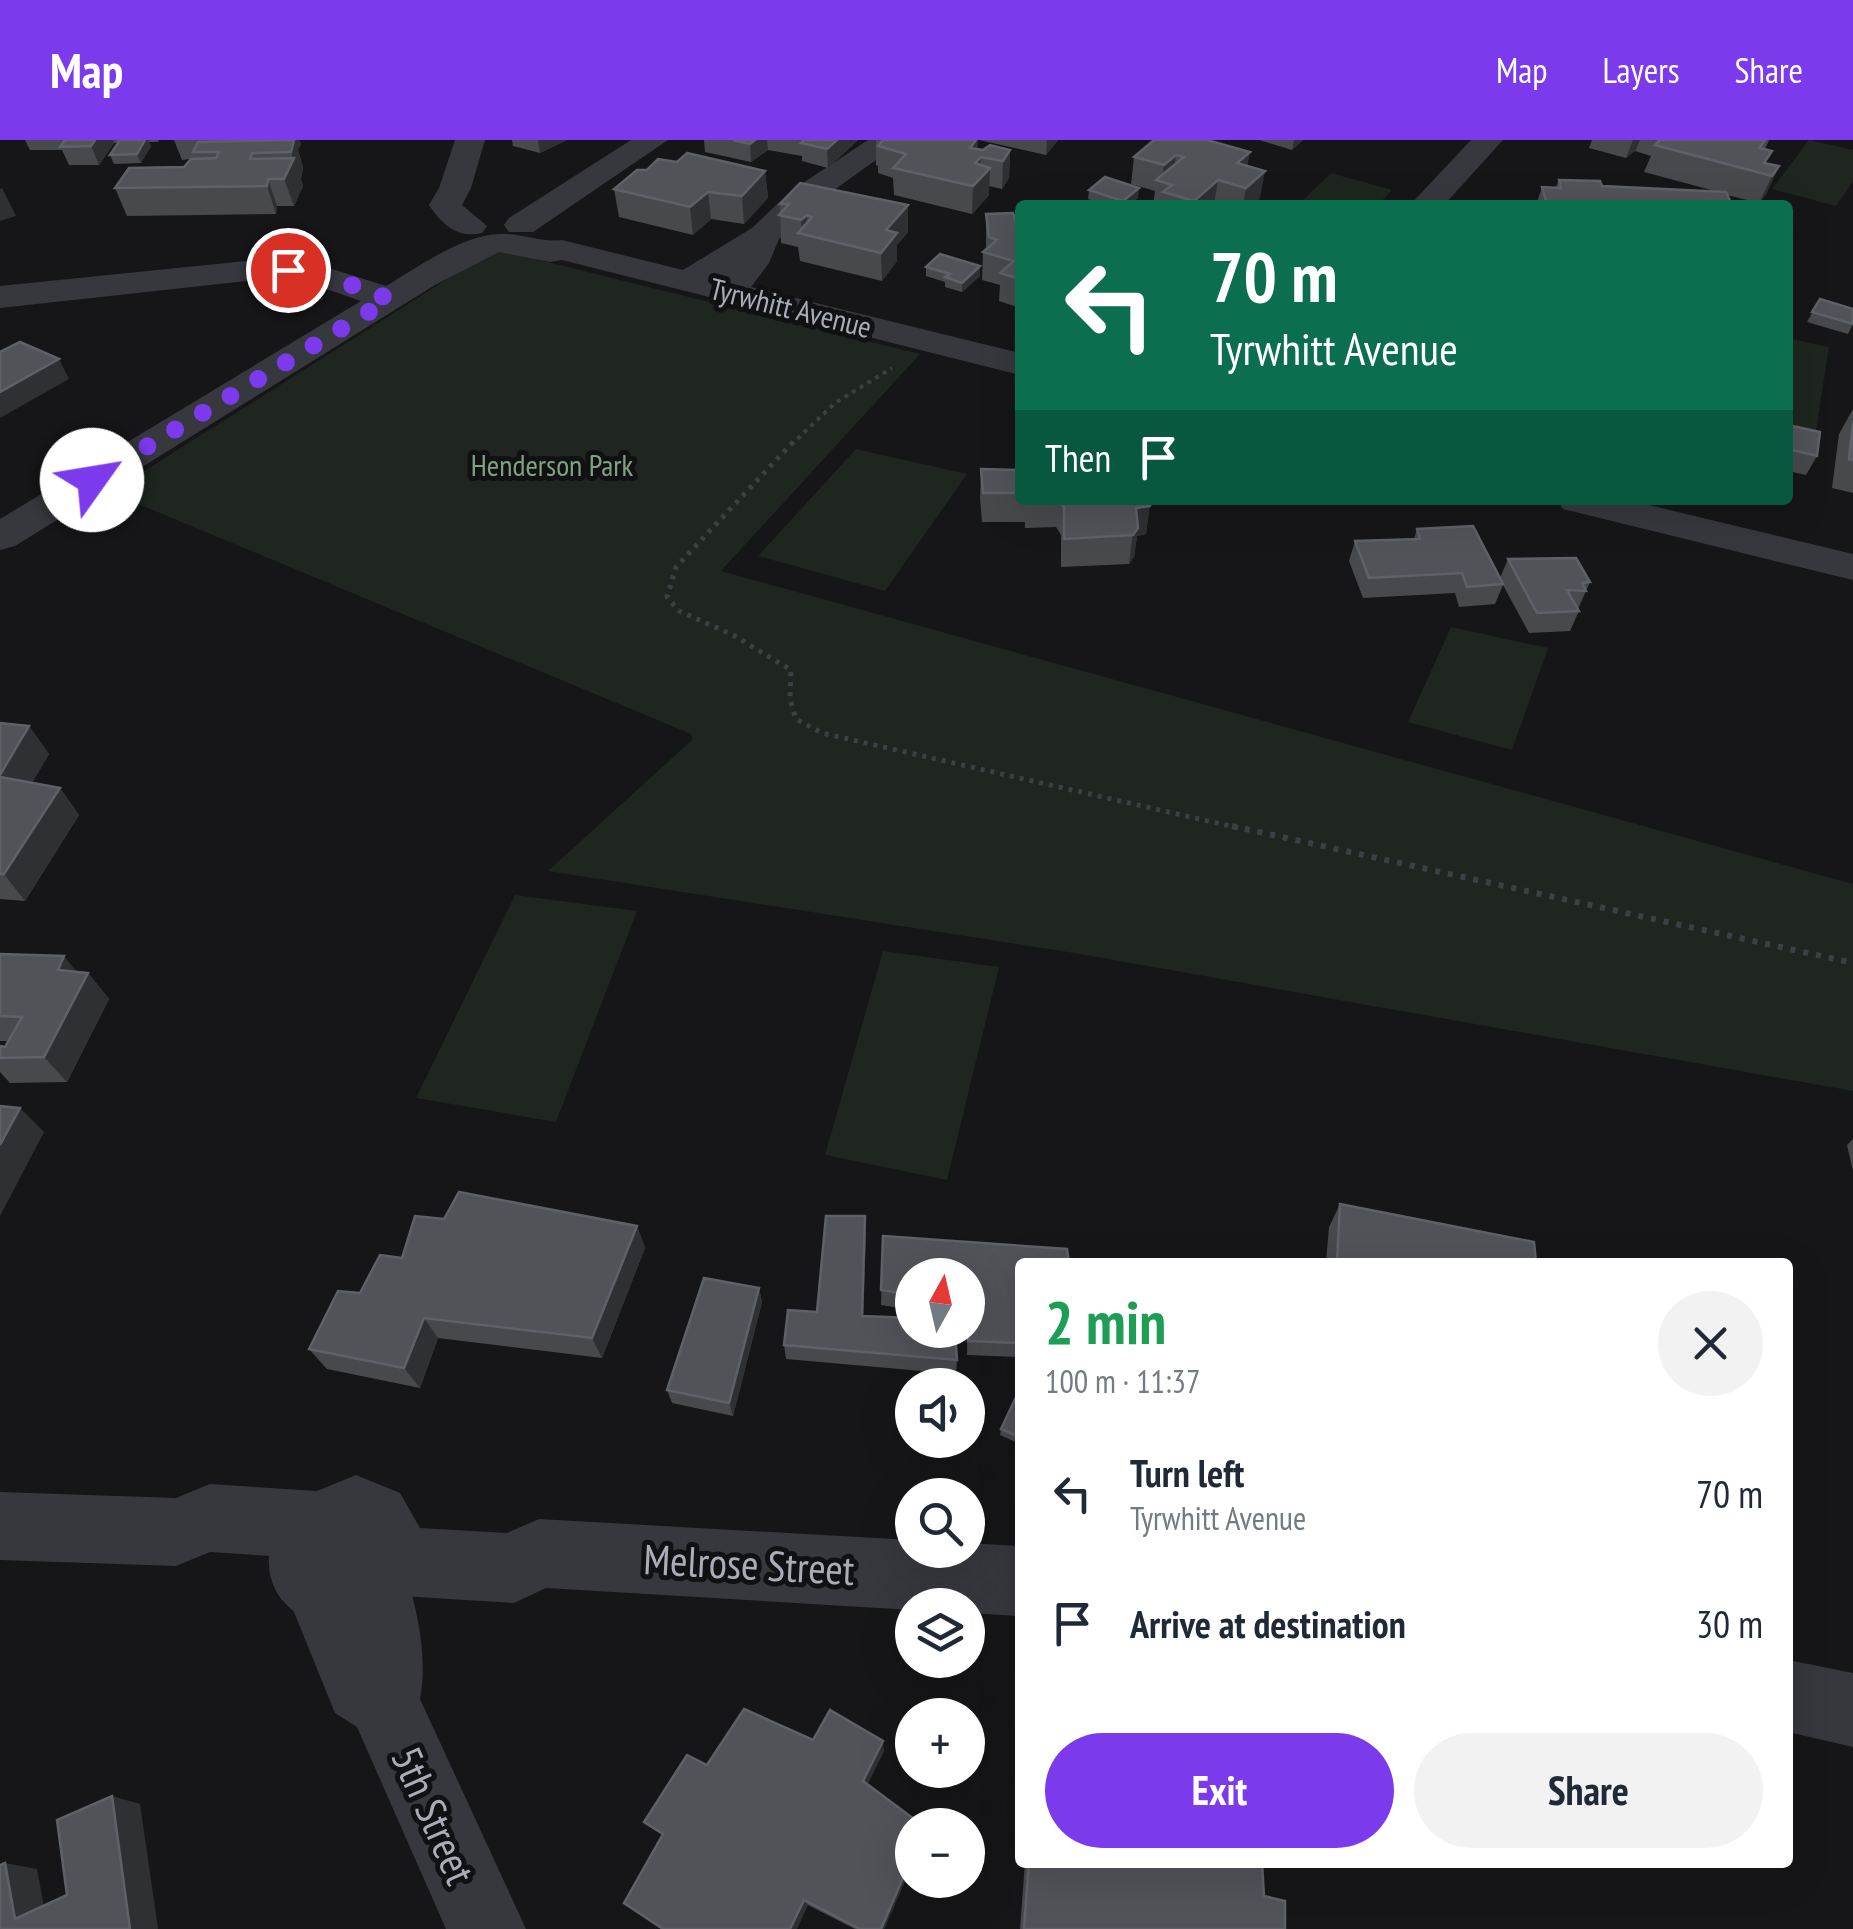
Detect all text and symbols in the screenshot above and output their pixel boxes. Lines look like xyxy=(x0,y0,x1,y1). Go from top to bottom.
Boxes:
text: Map xyxy=(50,39,123,101)
text: Map xyxy=(1496,47,1547,93)
text: Layers xyxy=(1602,47,1680,93)
text: Share xyxy=(1735,47,1803,93)
pin xyxy=(246,228,331,313)
text: 70 m xyxy=(1210,231,1338,321)
icon: left xyxy=(1045,240,1175,370)
icon: arrive xyxy=(261,243,316,298)
street label: Tyrwhitt Avenue xyxy=(706,268,876,346)
text: Tyrwhitt Avenue xyxy=(1210,319,1458,377)
position arrow xyxy=(40,428,144,532)
icon: arrive xyxy=(1131,430,1186,485)
text: Then xyxy=(1045,433,1111,482)
park label: Henderson Park xyxy=(471,445,634,484)
north arrow xyxy=(895,1258,985,1348)
map controls xyxy=(895,1258,985,1898)
text: 2 min xyxy=(1045,1283,1166,1361)
button: close xyxy=(1658,1291,1763,1396)
text: 100 m · 11:37 xyxy=(1045,1360,1200,1402)
button: sound xyxy=(895,1368,985,1458)
text: Turn left xyxy=(1130,1448,1244,1497)
icon: left xyxy=(1045,1466,1100,1521)
text: 70 m xyxy=(1696,1469,1763,1518)
button: search xyxy=(895,1478,985,1568)
text: Tyrwhitt Avenue xyxy=(1130,1497,1306,1539)
street label: Melrose Street xyxy=(642,1531,856,1597)
button: layers xyxy=(895,1588,985,1678)
icon: arrive xyxy=(1045,1596,1100,1651)
text: Arrive at destination xyxy=(1130,1599,1406,1648)
text: 30 m xyxy=(1696,1599,1763,1648)
button: + xyxy=(895,1698,985,1788)
button: Exit xyxy=(1045,1733,1394,1848)
button: Share xyxy=(1414,1733,1763,1848)
street label: 5th Street xyxy=(379,1738,489,1893)
button: − xyxy=(895,1808,985,1898)

